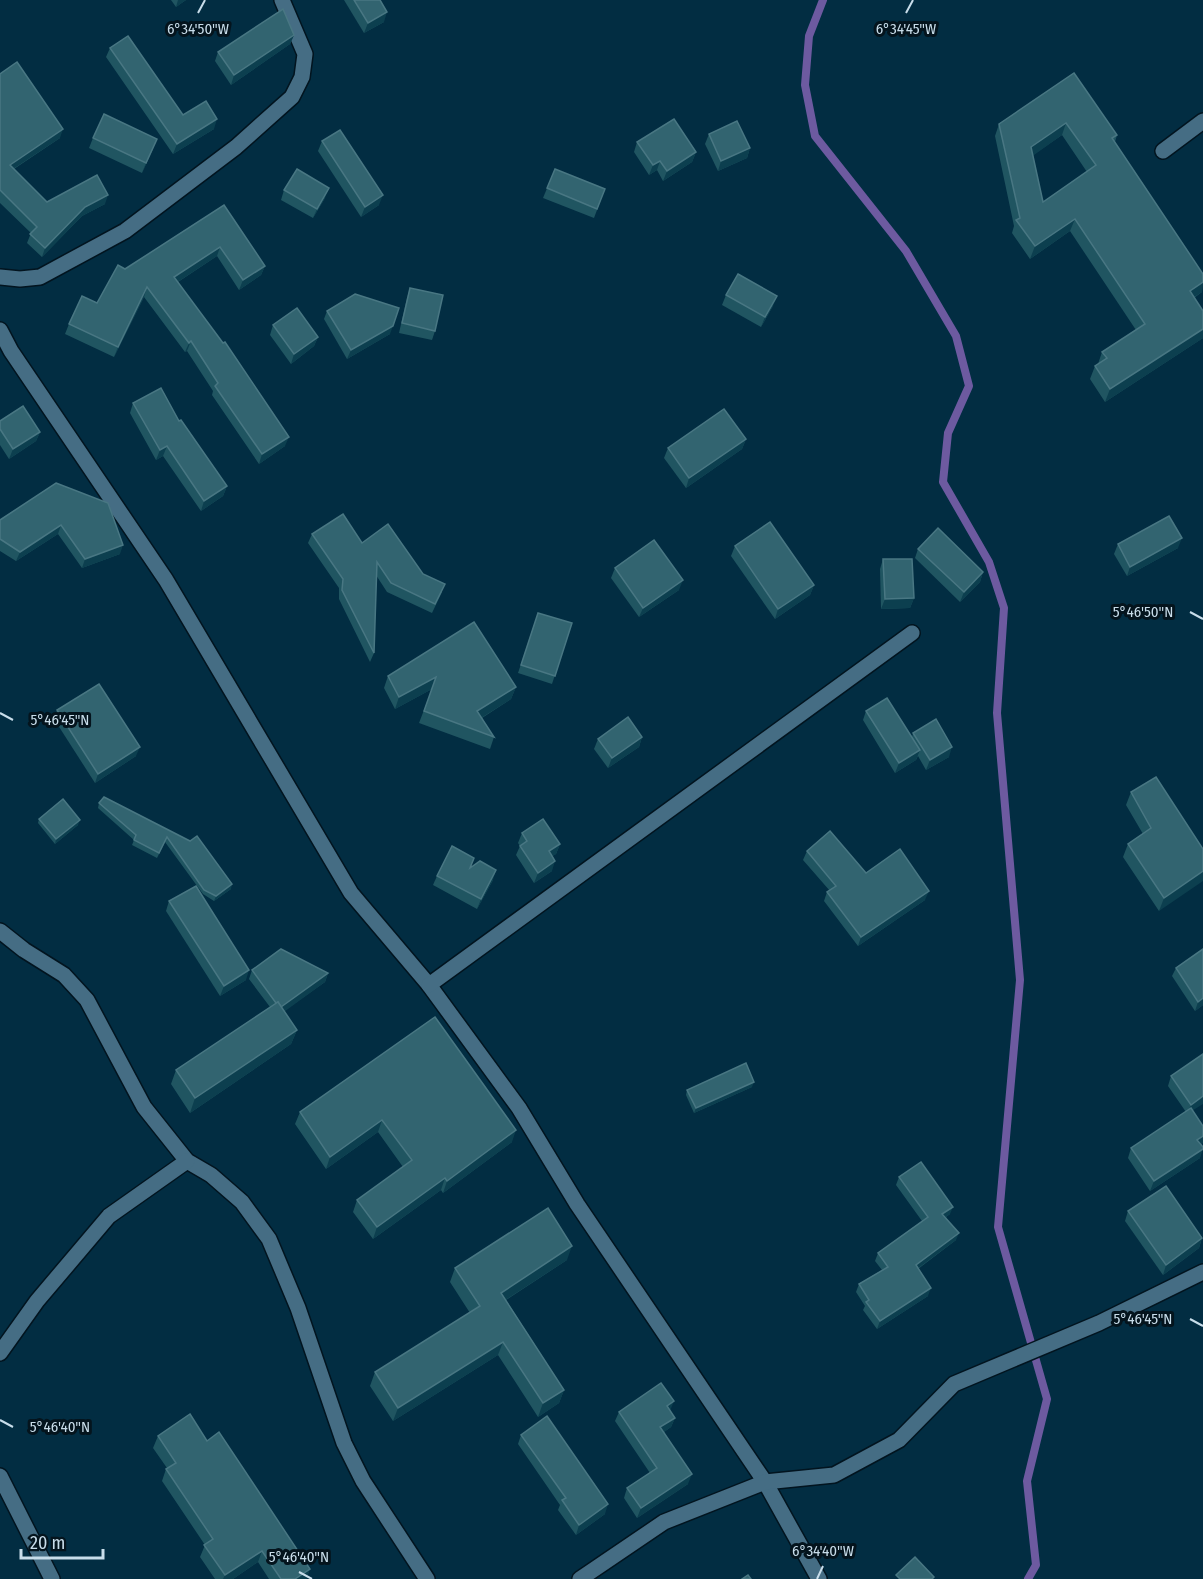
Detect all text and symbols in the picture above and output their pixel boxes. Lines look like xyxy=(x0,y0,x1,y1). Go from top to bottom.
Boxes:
text: 6°34'50"W xyxy=(167,20,229,38)
text: 6°34'45"W xyxy=(876,20,936,38)
text: 5°46'50"N xyxy=(1113,603,1173,621)
text: 5°46'45"N xyxy=(31,711,89,729)
text: 5°46'45"N xyxy=(1114,1310,1172,1328)
text: 5°46'40"N xyxy=(30,1418,90,1436)
scale bar xyxy=(21,1522,104,1560)
text: 20 m xyxy=(30,1532,65,1554)
text: 6°34'40"W xyxy=(792,1542,854,1560)
text: 5°46'40"N xyxy=(269,1548,329,1566)

